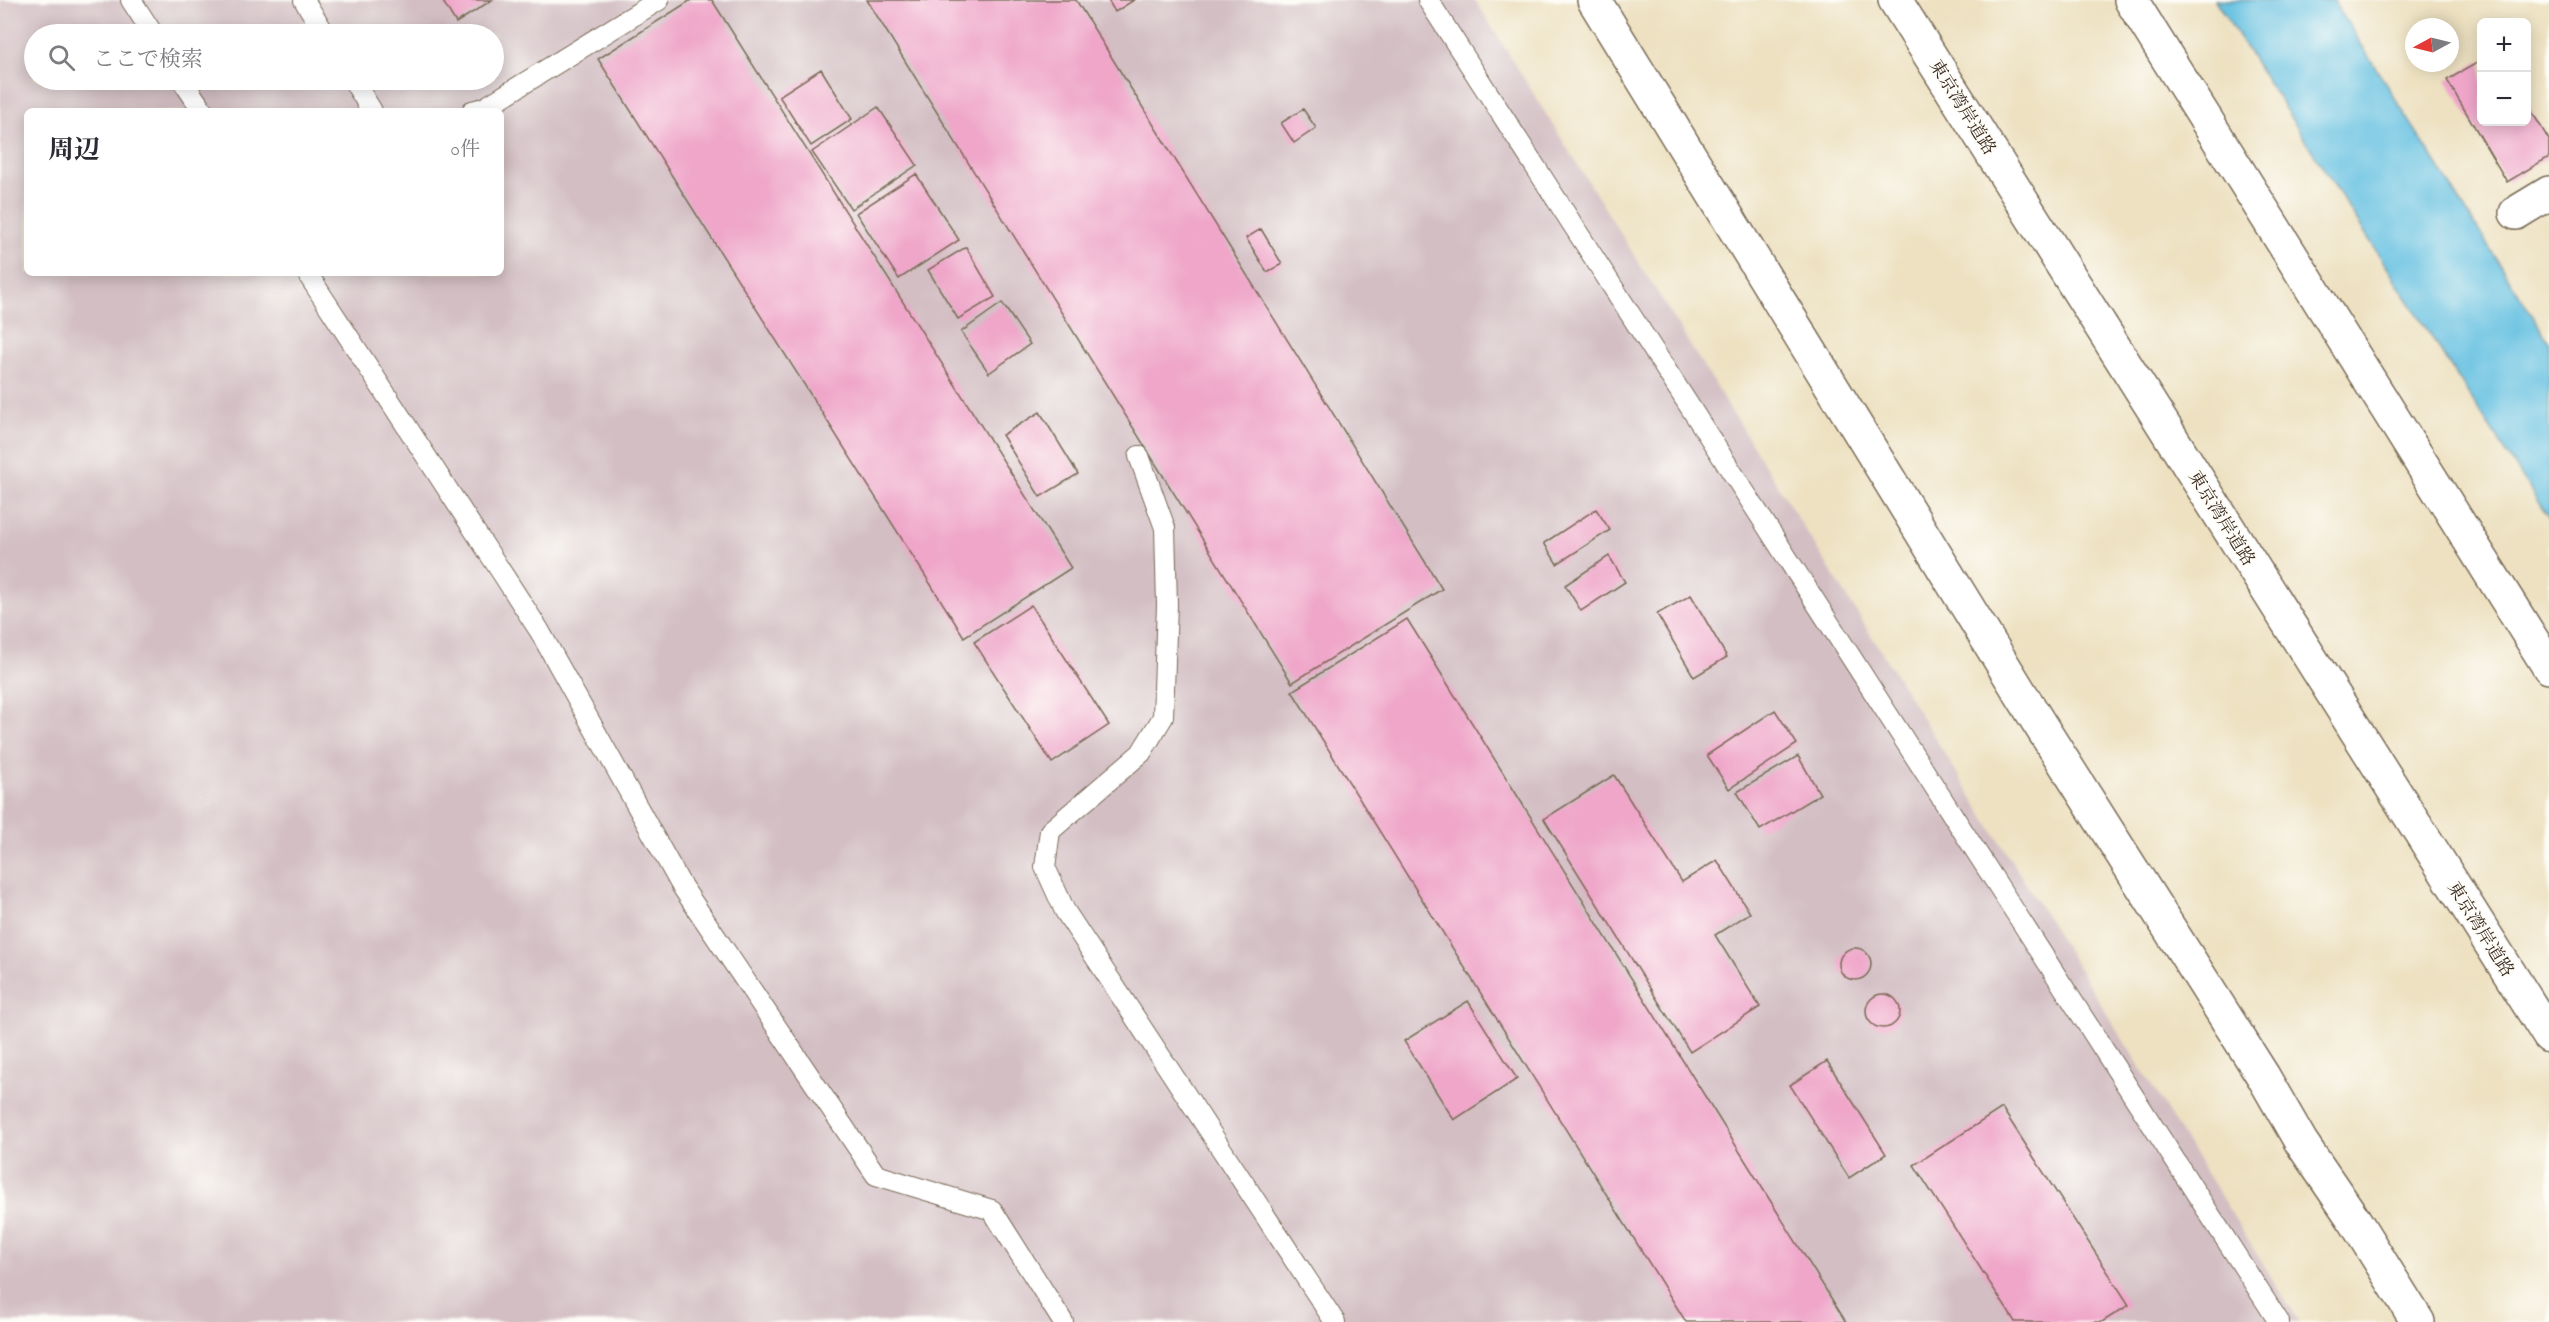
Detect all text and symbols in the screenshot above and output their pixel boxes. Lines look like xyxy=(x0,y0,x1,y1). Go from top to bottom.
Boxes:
north arrow xyxy=(2405,18,2459,72)
map controls xyxy=(2477,18,2531,126)
button: + xyxy=(2477,18,2531,72)
search box xyxy=(24,24,504,90)
icon: search xyxy=(45,41,78,74)
text: ここで検索 xyxy=(93,46,203,74)
street label: 東京湾岸道路 xyxy=(1923,56,2000,160)
button: − xyxy=(2477,72,2531,126)
text: 周辺 xyxy=(48,134,100,167)
text: 0件 xyxy=(450,137,480,162)
street label: 東京湾岸道路 xyxy=(2182,467,2259,571)
street label: 東京湾岸道路 xyxy=(2441,878,2518,982)

